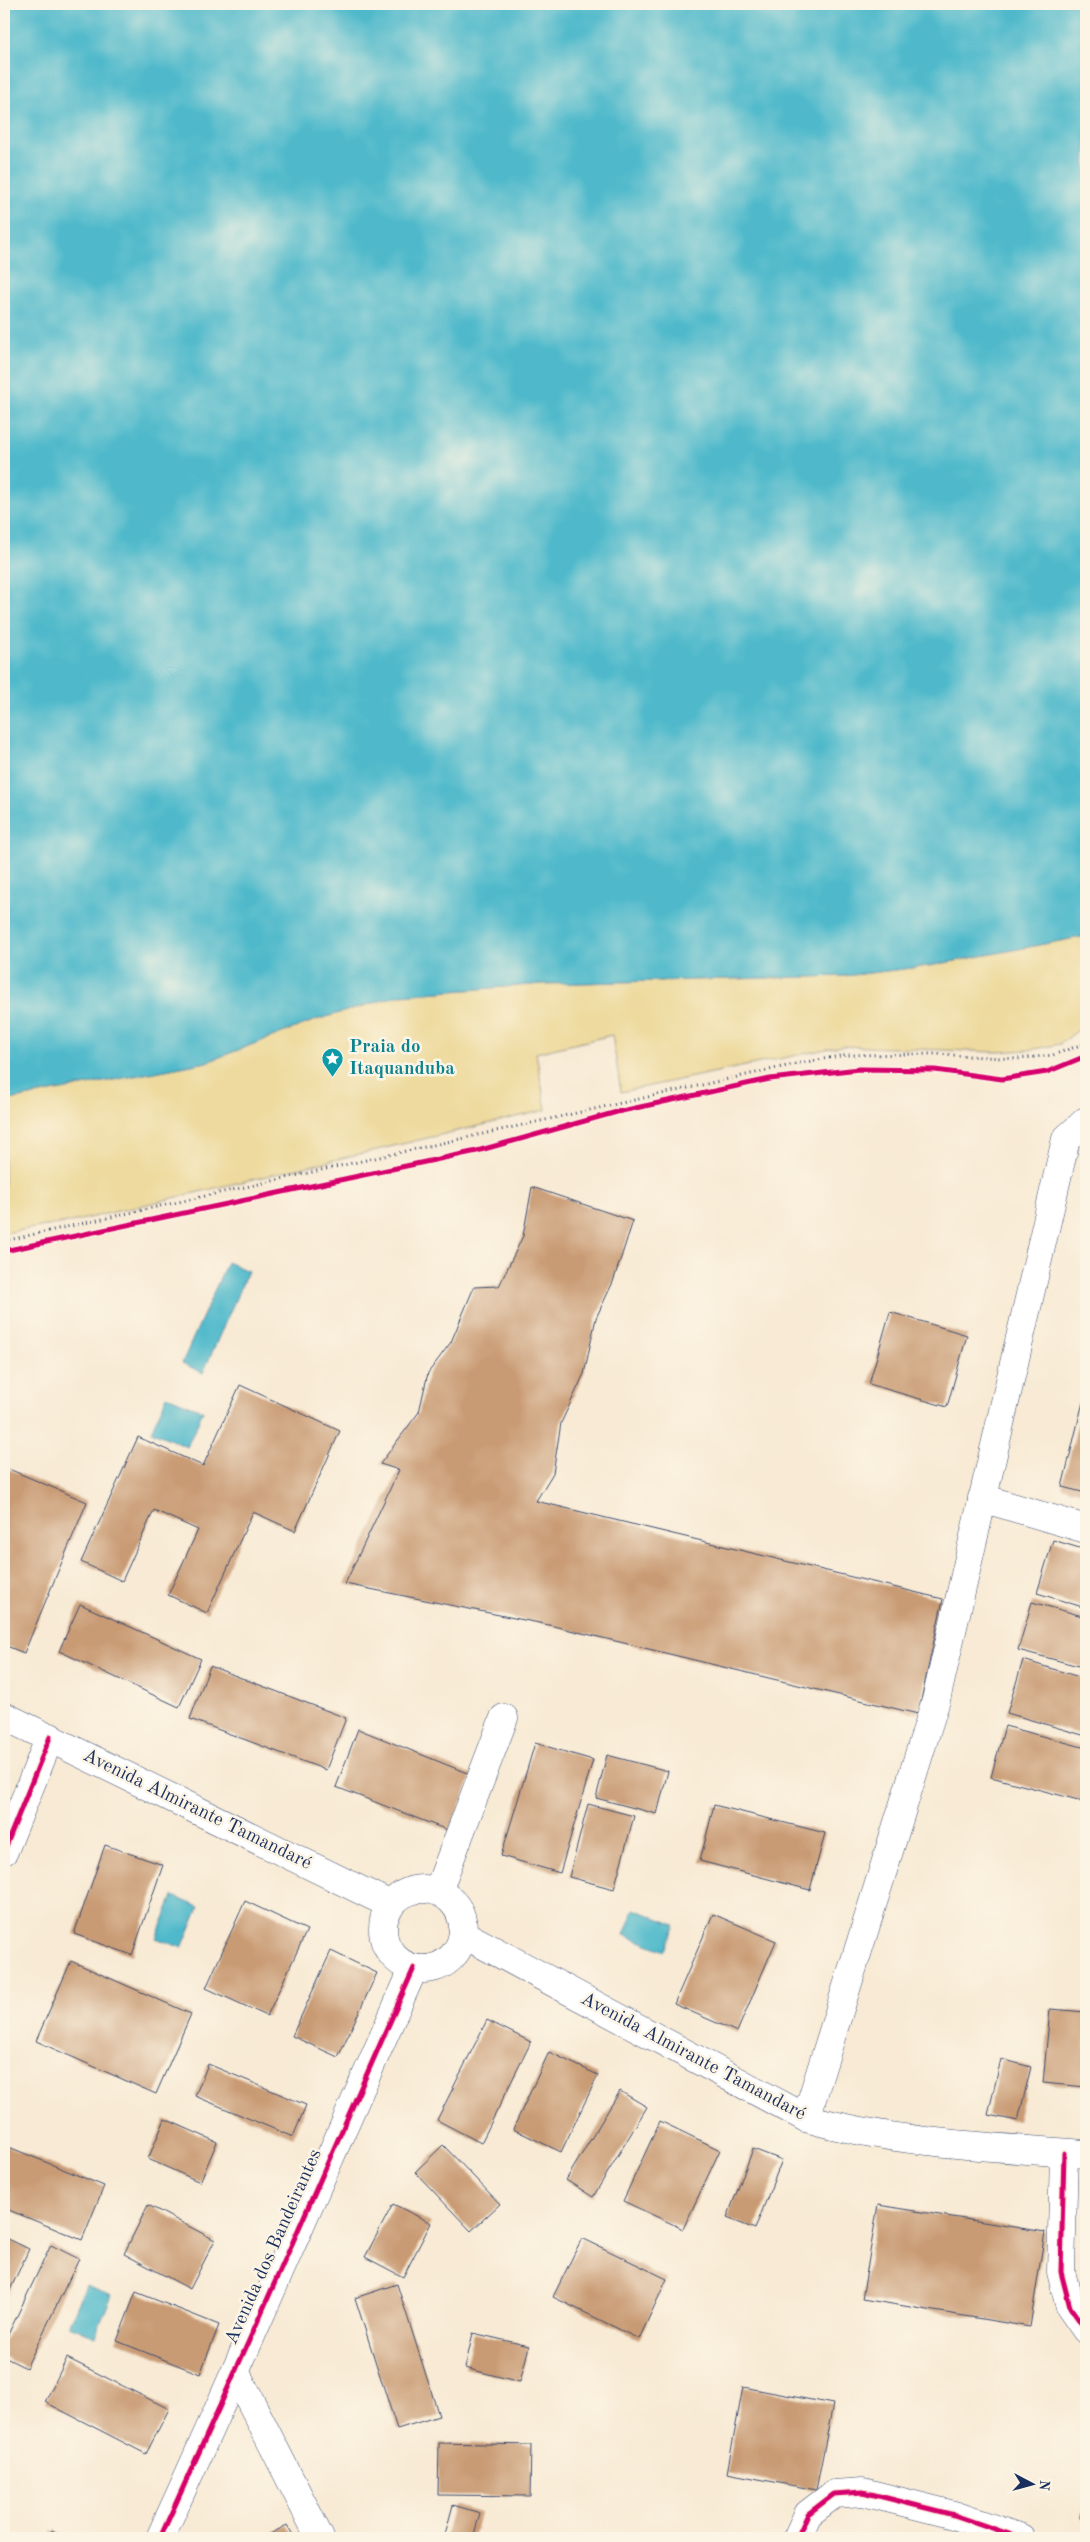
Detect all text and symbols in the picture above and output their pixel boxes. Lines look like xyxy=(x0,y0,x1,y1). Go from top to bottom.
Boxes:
place label: Praia do Itaquanduba xyxy=(349,1038,455,1079)
place icon: Praia do Itaquanduba xyxy=(321,1046,345,1077)
street label: Avenida Almirante Tamandaré xyxy=(80,1746,314,1874)
street label: Avenida Almirante Tamandaré xyxy=(577,1990,809,2124)
street label: Avenida dos Bandeirantes xyxy=(222,2146,326,2348)
north arrow xyxy=(1008,2460,1058,2510)
text: N xyxy=(1036,2479,1051,2492)

